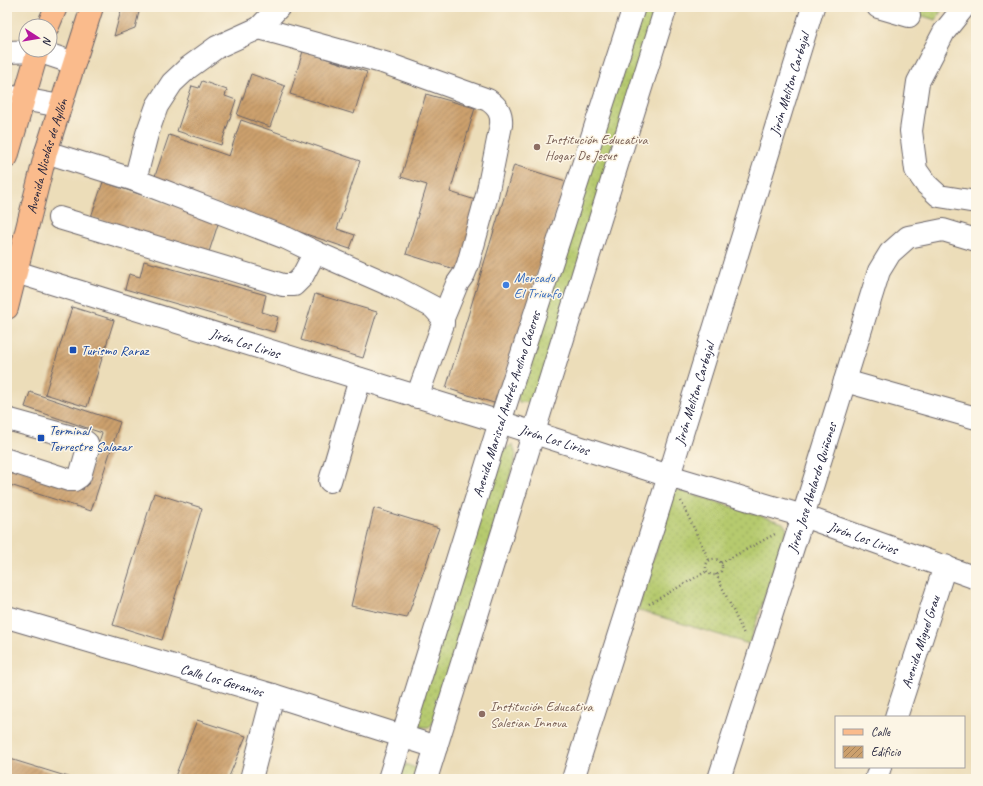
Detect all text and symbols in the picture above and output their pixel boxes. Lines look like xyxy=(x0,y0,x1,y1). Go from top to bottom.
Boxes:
north arrow xyxy=(18,18,58,58)
street label: Jirón Meliton Carbajal xyxy=(765,28,814,138)
text: N xyxy=(40,35,55,47)
street label: Avenida Nicolás de Ayllón xyxy=(22,96,71,215)
place label: Institución Educativa Hogar De Jesus xyxy=(545,131,649,164)
marker: Institución Educativa Hogar De Jesus xyxy=(532,142,542,152)
place label: Mercado El Triunfo xyxy=(514,269,562,302)
marker: Mercado El Triunfo xyxy=(501,280,511,290)
street label: Avenida Mariscal Andrés Avelino Cáceres xyxy=(469,308,544,499)
street label: Jirón Los Lirios xyxy=(207,324,283,362)
street label: Jirón Meliton Carbajal xyxy=(670,338,719,448)
place label: Turismo Raraz xyxy=(81,342,150,359)
marker: Turismo Raraz xyxy=(68,345,78,355)
street label: Jirón Jose Abelardo Quiñones xyxy=(783,419,840,556)
street label: Jirón Los Lirios xyxy=(517,420,593,459)
place label: Terminal Terrestre Salazar xyxy=(49,422,133,455)
marker: Terminal Terrestre Salazar xyxy=(36,433,46,443)
street label: Jirón Los Lirios xyxy=(826,517,901,558)
street label: Avenida Miguel Grau xyxy=(897,593,944,690)
street label: Calle Los Geranios xyxy=(179,660,266,701)
place label: Institución Educativa Salesian Innova xyxy=(490,698,594,731)
marker: Institución Educativa Salesian Innova xyxy=(477,709,487,719)
legend xyxy=(835,716,965,768)
text: Calle xyxy=(871,724,891,740)
text: Edificio xyxy=(871,744,901,760)

